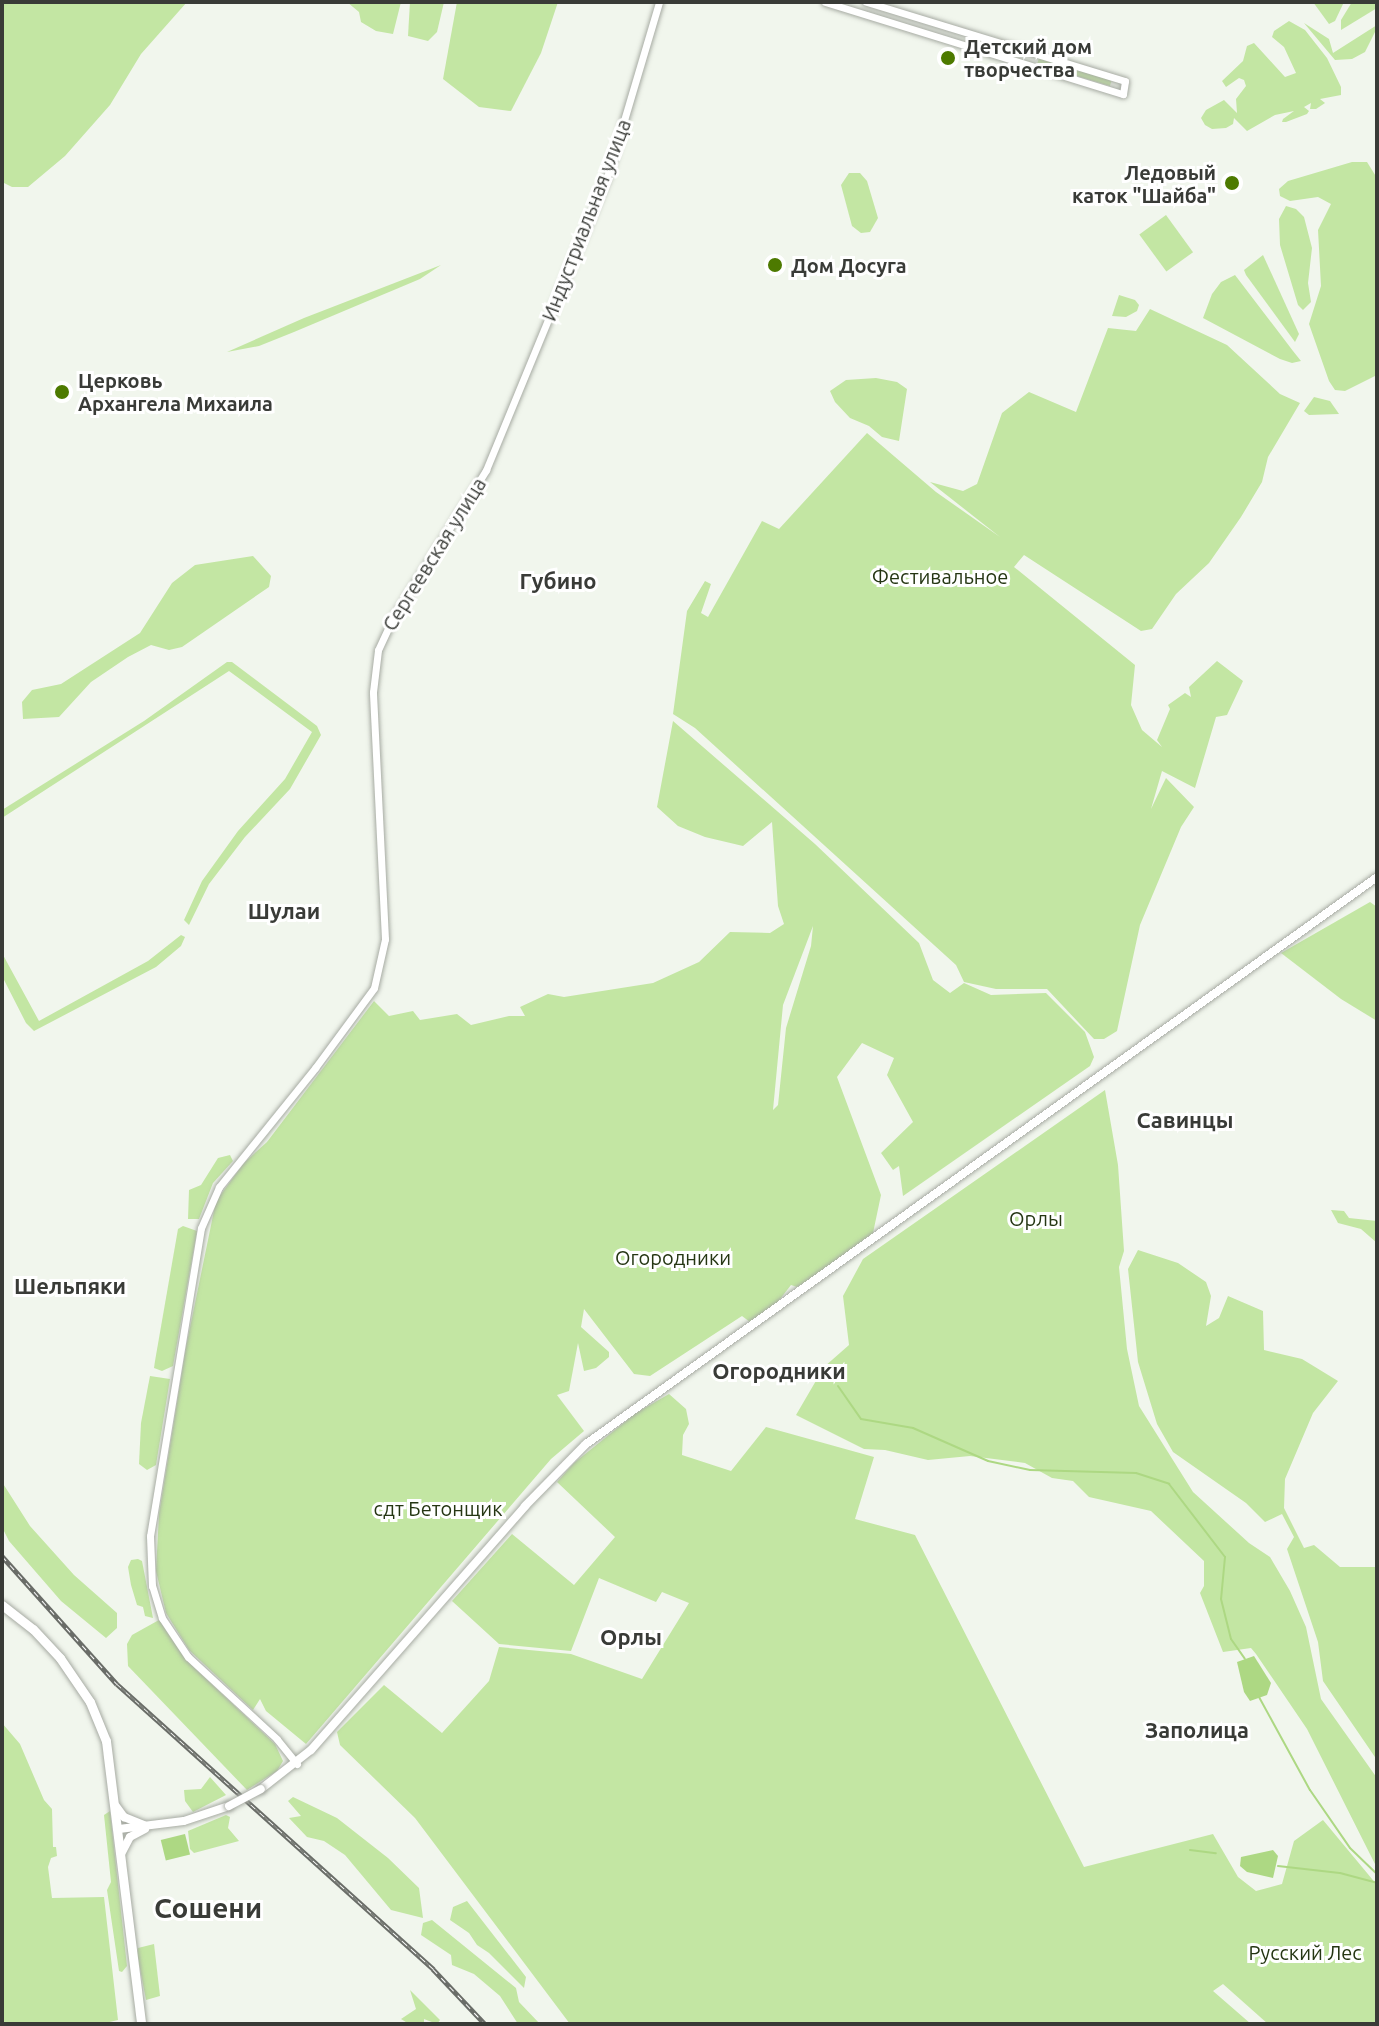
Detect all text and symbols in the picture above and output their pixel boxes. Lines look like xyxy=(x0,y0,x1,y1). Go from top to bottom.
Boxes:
place label: Детский дом творчества xyxy=(964,34,1092,81)
marker: Детский дом творчества xyxy=(939,49,957,67)
street label: Индустриальная улица xyxy=(536,116,636,324)
place label: Ледовый каток "Шайба" xyxy=(1072,160,1216,207)
marker: Ледовый каток "Шайба" xyxy=(1223,174,1241,192)
place label: Дом Досуга xyxy=(791,253,907,277)
marker: Дом Досуга xyxy=(766,256,784,274)
place label: Церковь Архангела Михаила xyxy=(78,368,273,415)
marker: Церковь Архангела Михаила xyxy=(53,383,71,401)
street label: Сергеевская улица xyxy=(377,473,491,635)
park label: Фестивальное xyxy=(872,564,1008,588)
district label: Губино xyxy=(520,568,596,594)
district label: Шулаи xyxy=(248,898,320,924)
district label: Савинцы xyxy=(1137,1107,1233,1133)
park label: Орлы xyxy=(1009,1206,1063,1230)
park label: Огородники xyxy=(615,1245,731,1269)
district label: Шельпяки xyxy=(14,1273,126,1299)
district label: Огородники xyxy=(712,1358,846,1384)
park label: сдт Бетонщик xyxy=(374,1496,502,1520)
district label: Орлы xyxy=(600,1624,662,1650)
district label: Заполица xyxy=(1145,1717,1249,1743)
district label: Сошени xyxy=(154,1891,262,1925)
park label: Русский Лес xyxy=(1248,1940,1362,1964)

